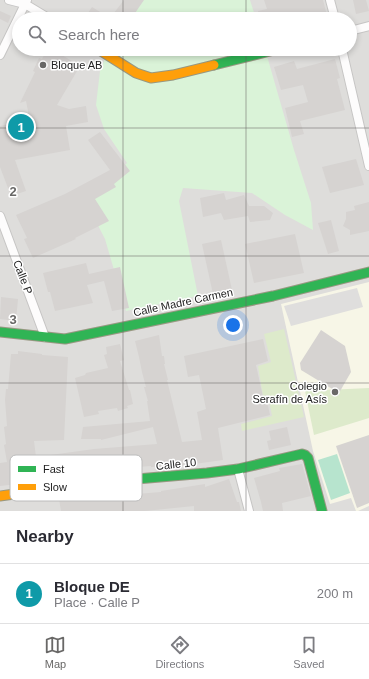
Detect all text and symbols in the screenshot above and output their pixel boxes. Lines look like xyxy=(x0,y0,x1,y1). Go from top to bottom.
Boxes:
search box xyxy=(12,12,357,56)
icon: search xyxy=(26,23,48,45)
text: Search here xyxy=(58,26,140,43)
place label: Bloque AB xyxy=(51,59,102,71)
marker: Bloque AB xyxy=(38,60,48,70)
pin: 1 xyxy=(8,112,34,142)
text: 2 xyxy=(9,184,17,199)
street label: Calle P xyxy=(11,258,35,296)
street label: Calle Madre Carmen xyxy=(132,286,234,318)
text: 3 xyxy=(9,312,17,327)
your location xyxy=(223,315,243,335)
place label: Colegio Serafín de Asís xyxy=(252,380,327,405)
marker: Colegio Serafín de Asís xyxy=(330,387,340,397)
legend xyxy=(10,455,142,501)
street label: Calle 10 xyxy=(155,456,197,472)
text: Fast xyxy=(43,463,64,475)
text: Slow xyxy=(43,481,67,493)
text: Nearby xyxy=(16,527,74,546)
text: Bloque DE xyxy=(54,578,130,595)
text: 1 xyxy=(25,586,33,601)
text: 200 m xyxy=(317,586,353,601)
text: Place · Calle P xyxy=(54,595,140,610)
tab: Map xyxy=(44,634,66,670)
tab: Directions xyxy=(155,634,204,670)
tab: Saved xyxy=(293,634,324,670)

